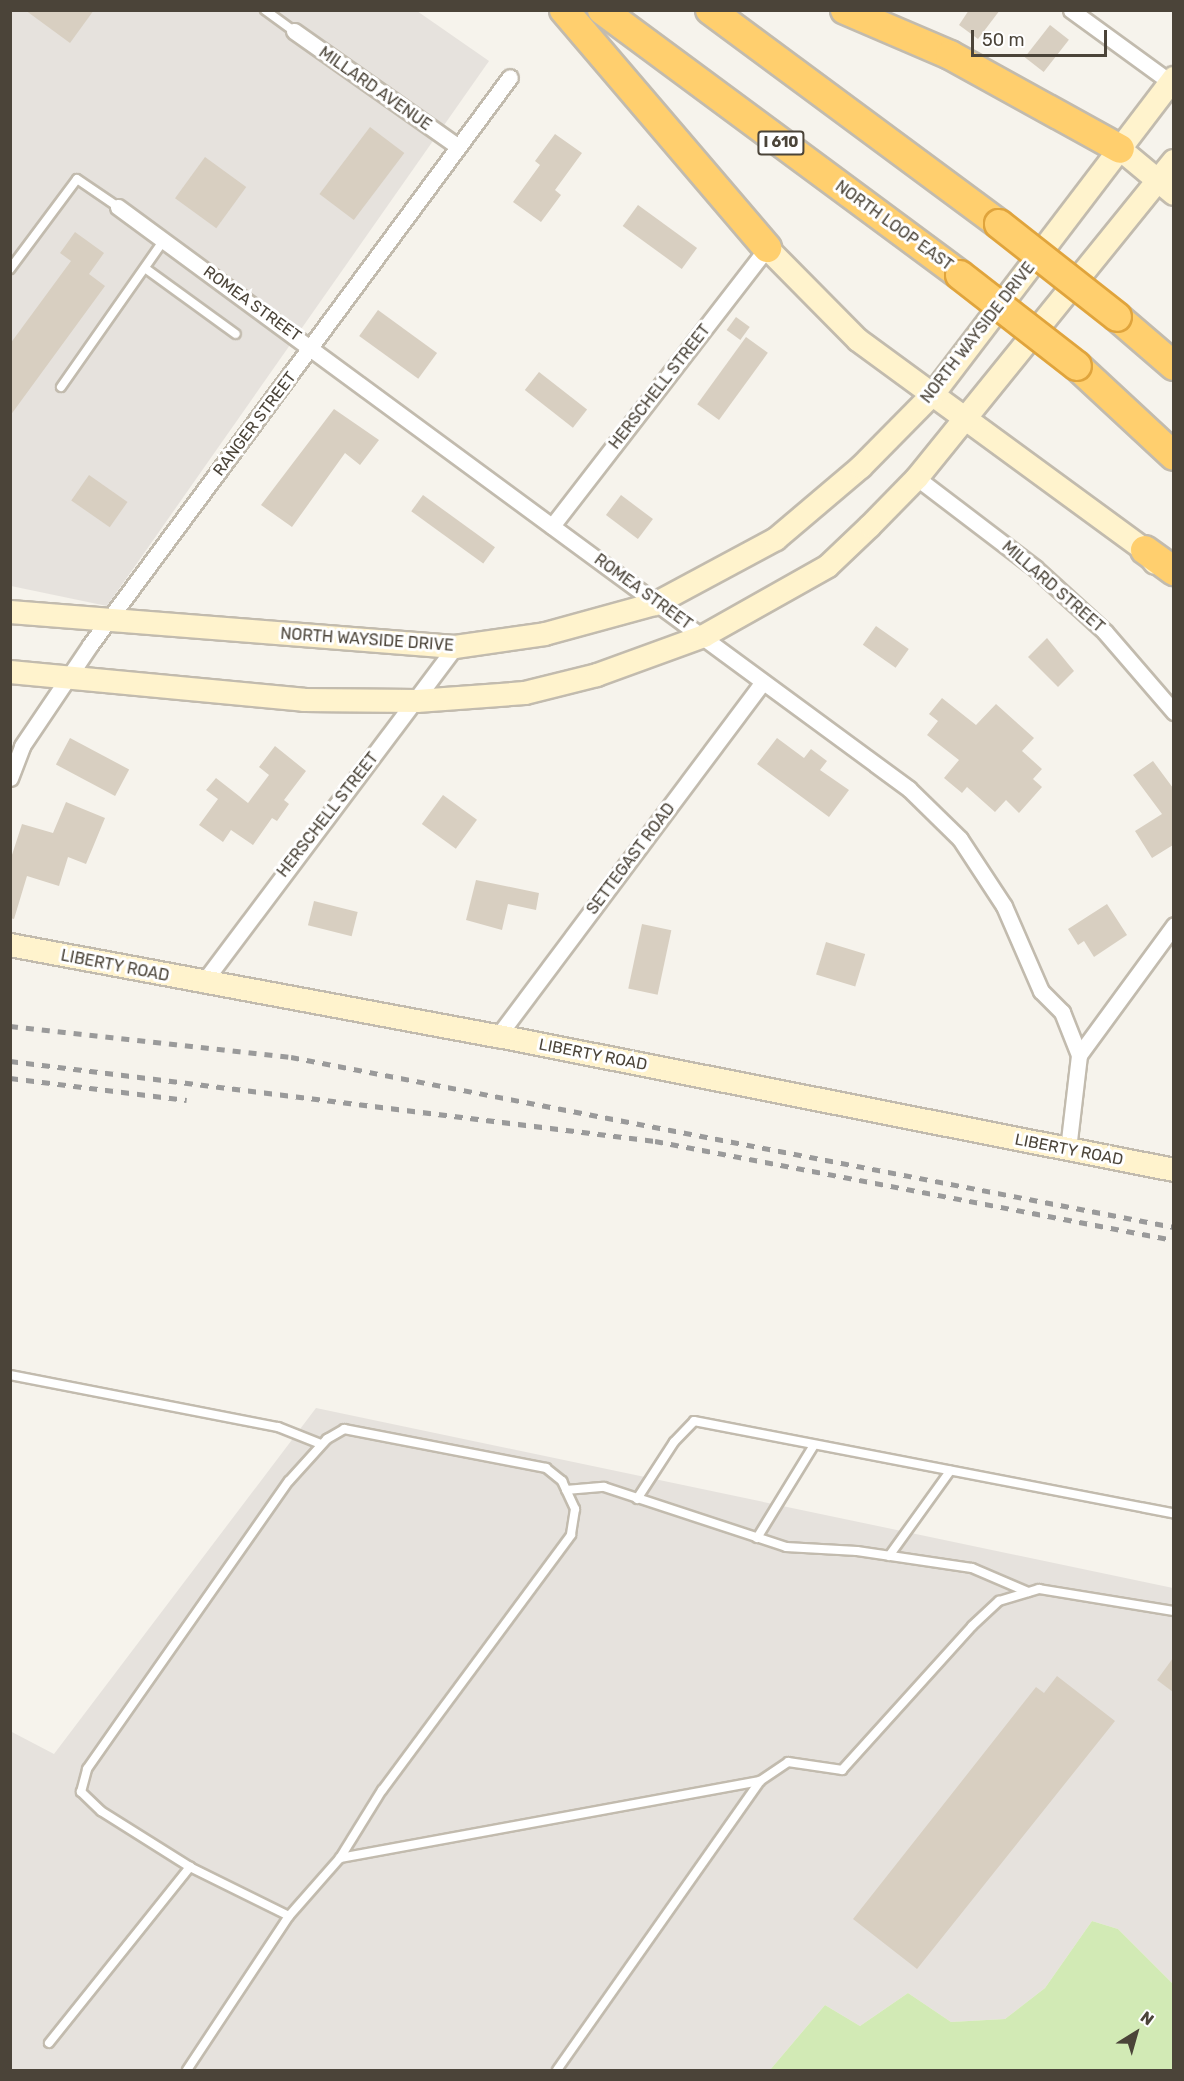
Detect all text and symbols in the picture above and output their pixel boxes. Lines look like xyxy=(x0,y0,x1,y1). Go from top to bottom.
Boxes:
scale bar xyxy=(974,18,1110,56)
text: 50 m xyxy=(982,29,1025,51)
street label: MILLARD AVENUE xyxy=(315,43,435,135)
road number: I 610 xyxy=(757,131,805,155)
street label: NORTH LOOP EAST xyxy=(831,177,957,275)
street label: NORTH WAYSIDE DRIVE xyxy=(917,259,1039,407)
street label: ROMEA STREET xyxy=(199,262,305,346)
street label: HERSCHELL STREET xyxy=(605,321,715,453)
street label: RANGER STREET xyxy=(210,368,300,480)
street label: MILLARD STREET xyxy=(998,537,1108,637)
street label: ROMEA STREET xyxy=(590,550,696,634)
street label: NORTH WAYSIDE DRIVE xyxy=(280,624,454,656)
street label: HERSCHELL STREET xyxy=(273,749,383,881)
street label: SETTEGAST ROAD xyxy=(583,799,679,919)
street label: LIBERTY ROAD xyxy=(59,946,171,986)
street label: LIBERTY ROAD xyxy=(537,1035,649,1075)
street label: LIBERTY ROAD xyxy=(1013,1130,1125,1170)
north arrow xyxy=(1106,2003,1166,2063)
text: N xyxy=(1137,2007,1157,2029)

